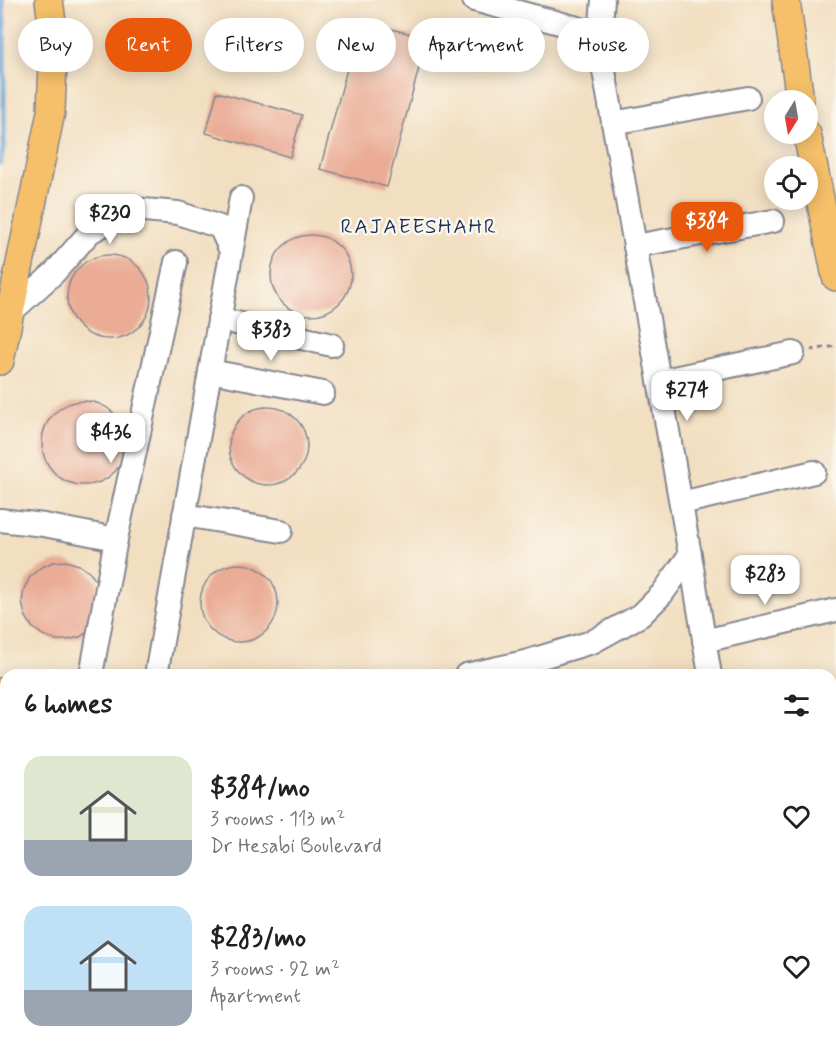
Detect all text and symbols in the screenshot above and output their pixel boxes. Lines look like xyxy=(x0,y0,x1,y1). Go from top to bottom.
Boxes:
chip: Buy xyxy=(18,18,93,72)
chip: Rent xyxy=(105,18,192,72)
chip: Filters xyxy=(204,18,304,72)
chip: New xyxy=(316,18,396,72)
chip: Apartment xyxy=(408,18,545,72)
chip: House xyxy=(557,18,649,72)
north arrow xyxy=(764,90,818,144)
map controls xyxy=(764,90,818,210)
button: locate xyxy=(764,156,818,210)
pin: $230 xyxy=(74,194,146,245)
text: $230 xyxy=(89,200,131,227)
pin: $384 xyxy=(671,202,743,253)
text: $384 xyxy=(685,208,729,235)
district label: RAJAEESHAHR xyxy=(341,213,497,241)
pin: $383 xyxy=(235,311,307,362)
text: $383 xyxy=(251,317,291,344)
pin: $274 xyxy=(651,371,723,422)
text: $274 xyxy=(665,377,709,404)
pin: $436 xyxy=(75,413,147,464)
text: $436 xyxy=(90,419,132,446)
pin: $283 xyxy=(729,555,801,606)
text: $283 xyxy=(745,561,785,588)
text: 6 homes xyxy=(24,688,112,722)
icon: filters xyxy=(780,689,813,722)
text: $384/mo xyxy=(210,772,310,806)
icon: home xyxy=(72,780,144,852)
icon: heart xyxy=(780,800,813,833)
text: 3 rooms · 113 m² xyxy=(210,806,345,833)
text: Dr Hesabi Boulevard xyxy=(210,833,382,860)
text: $283/mo xyxy=(210,922,306,956)
icon: home xyxy=(72,930,144,1002)
icon: heart xyxy=(780,950,813,983)
text: 3 rooms · 92 m² xyxy=(210,956,340,983)
text: Apartment xyxy=(210,983,301,1010)

